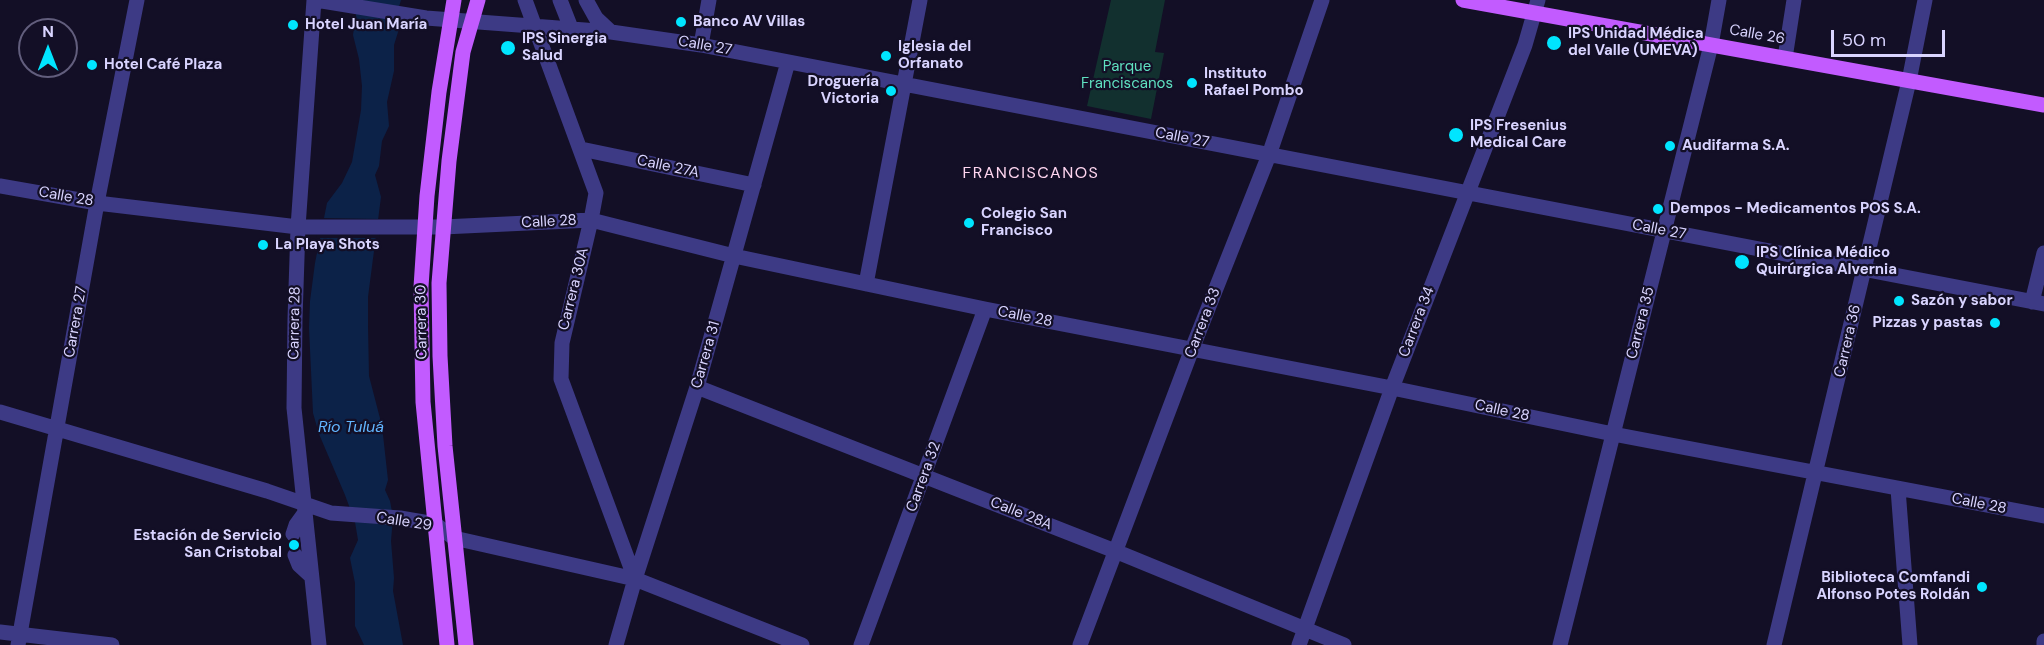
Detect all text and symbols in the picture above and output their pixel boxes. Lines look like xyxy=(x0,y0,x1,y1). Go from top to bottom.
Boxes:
place label: Banco AV Villas xyxy=(693,13,805,31)
marker: Banco AV Villas xyxy=(674,15,688,29)
place label: Hotel Juan María xyxy=(305,16,427,34)
north arrow xyxy=(18,18,78,78)
marker: Hotel Juan María xyxy=(286,18,300,32)
scale bar xyxy=(1834,18,1948,56)
text: N xyxy=(42,21,54,42)
street label: Calle 26 xyxy=(1728,21,1786,49)
place label: IPS Unidad Médica del Valle (UMEVA) xyxy=(1568,25,1704,60)
text: 50 m xyxy=(1842,28,1886,52)
place label: IPS Sinergia Salud xyxy=(522,30,607,65)
street label: Calle 27 xyxy=(677,32,733,60)
marker: IPS Unidad Médica del Valle (UMEVA) xyxy=(1545,34,1563,52)
place label: Iglesia del Orfanato xyxy=(898,38,971,73)
marker: IPS Sinergia Salud xyxy=(499,39,517,57)
marker: Iglesia del Orfanato xyxy=(879,49,893,63)
place label: Hotel Café Plaza xyxy=(104,56,222,74)
marker: Hotel Café Plaza xyxy=(85,58,99,72)
park label: Parque Franciscanos xyxy=(1081,58,1173,93)
place label: Instituto Rafael Pombo xyxy=(1204,65,1304,100)
place label: Droguería Victoria xyxy=(808,73,879,108)
marker: Instituto Rafael Pombo xyxy=(1185,76,1199,90)
marker: Droguería Victoria xyxy=(884,84,898,98)
place label: IPS Fresenius Medical Care xyxy=(1470,117,1567,152)
street label: Calle 27 xyxy=(1154,124,1210,152)
marker: IPS Fresenius Medical Care xyxy=(1447,126,1465,144)
place label: Audifarma S.A. xyxy=(1682,137,1790,155)
marker: Audifarma S.A. xyxy=(1663,139,1677,153)
street label: Calle 27A xyxy=(635,152,701,182)
district label: FRANCISCANOS xyxy=(963,164,1099,184)
street label: Calle 28 xyxy=(37,183,95,211)
place label: Dempos - Medicamentos POS S.A. xyxy=(1670,200,1921,218)
marker: Dempos - Medicamentos POS S.A. xyxy=(1651,202,1665,216)
place label: Colegio San Francisco xyxy=(981,205,1067,240)
street label: Calle 28 xyxy=(521,212,577,232)
marker: Colegio San Francisco xyxy=(962,216,976,230)
street label: Calle 27 xyxy=(1631,216,1687,244)
place label: La Playa Shots xyxy=(275,236,380,254)
marker: La Playa Shots xyxy=(256,238,270,252)
place label: IPS Clínica Médico Quirúrgica Alvernia xyxy=(1756,244,1897,279)
street label: Carrera 30A xyxy=(555,246,593,332)
marker: IPS Clínica Médico Quirúrgica Alvernia xyxy=(1733,253,1751,271)
street label: Carrera 30 xyxy=(412,284,432,360)
street label: Carrera 34 xyxy=(1395,284,1439,360)
street label: Carrera 27 xyxy=(61,285,91,359)
street label: Carrera 33 xyxy=(1181,285,1225,361)
street label: Carrera 35 xyxy=(1623,285,1659,361)
street label: Carrera 28 xyxy=(285,286,305,360)
place label: Sazón y sabor xyxy=(1911,292,2013,310)
marker: Sazón y sabor xyxy=(1892,294,1906,308)
street label: Calle 28 xyxy=(996,303,1054,331)
street label: Carrera 36 xyxy=(1831,303,1865,379)
place label: Pizzas y pastas xyxy=(1872,314,1983,332)
marker: Pizzas y pastas xyxy=(1988,316,2002,330)
street label: Carrera 31 xyxy=(688,319,724,391)
street label: Calle 28 xyxy=(1473,396,1531,426)
water label: Río Tuluá xyxy=(318,418,384,438)
street label: Carrera 32 xyxy=(903,439,945,515)
street label: Calle 28 xyxy=(1950,490,2008,518)
street label: Calle 28A xyxy=(987,493,1055,535)
street label: Calle 29 xyxy=(375,509,433,535)
place label: Estación de Servicio San Cristobal xyxy=(134,527,282,562)
marker: Estación de Servicio San Cristobal xyxy=(287,538,301,552)
place label: Biblioteca Comfandi Alfonso Potes Roldán xyxy=(1816,569,1970,604)
marker: Biblioteca Comfandi Alfonso Potes Roldán xyxy=(1975,580,1989,594)

